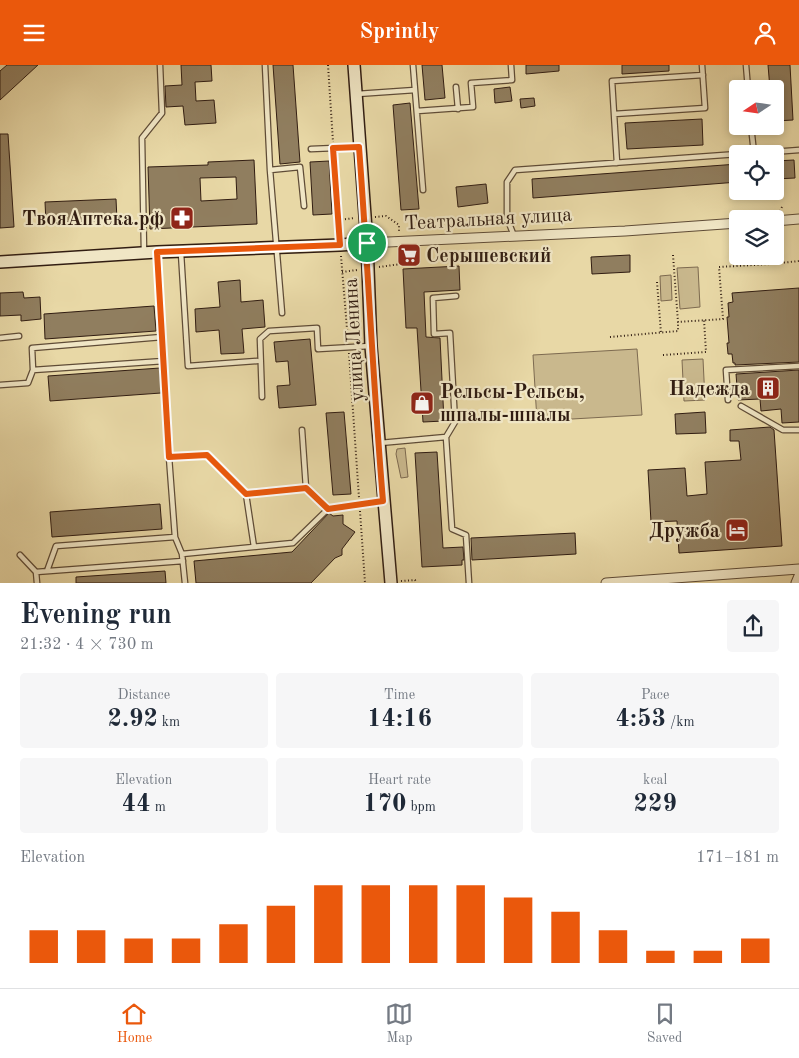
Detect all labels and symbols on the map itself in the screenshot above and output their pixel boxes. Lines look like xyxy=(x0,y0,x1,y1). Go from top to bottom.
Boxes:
north arrow xyxy=(729,80,784,135)
pharmacy icon: ТвояАптека.рф xyxy=(169,205,195,231)
street label: Театральная улица xyxy=(404,206,573,234)
place label: ТвояАптека.рф xyxy=(22,210,164,230)
pin xyxy=(346,222,388,264)
supermarket icon: Серышевский xyxy=(396,242,422,268)
place label: Серышевский xyxy=(426,247,551,267)
street label: улица Ленина xyxy=(342,277,368,402)
building icon: Надежда xyxy=(755,375,781,401)
place label: Надежда xyxy=(669,380,750,400)
place label: Рельсы-Рельсы, шпалы-шпалы xyxy=(440,383,585,426)
shop icon: Рельсы-Рельсы, шпалы-шпалы xyxy=(409,390,435,416)
hotel icon: Дружба xyxy=(724,517,750,543)
place label: Дружба xyxy=(649,522,720,542)

